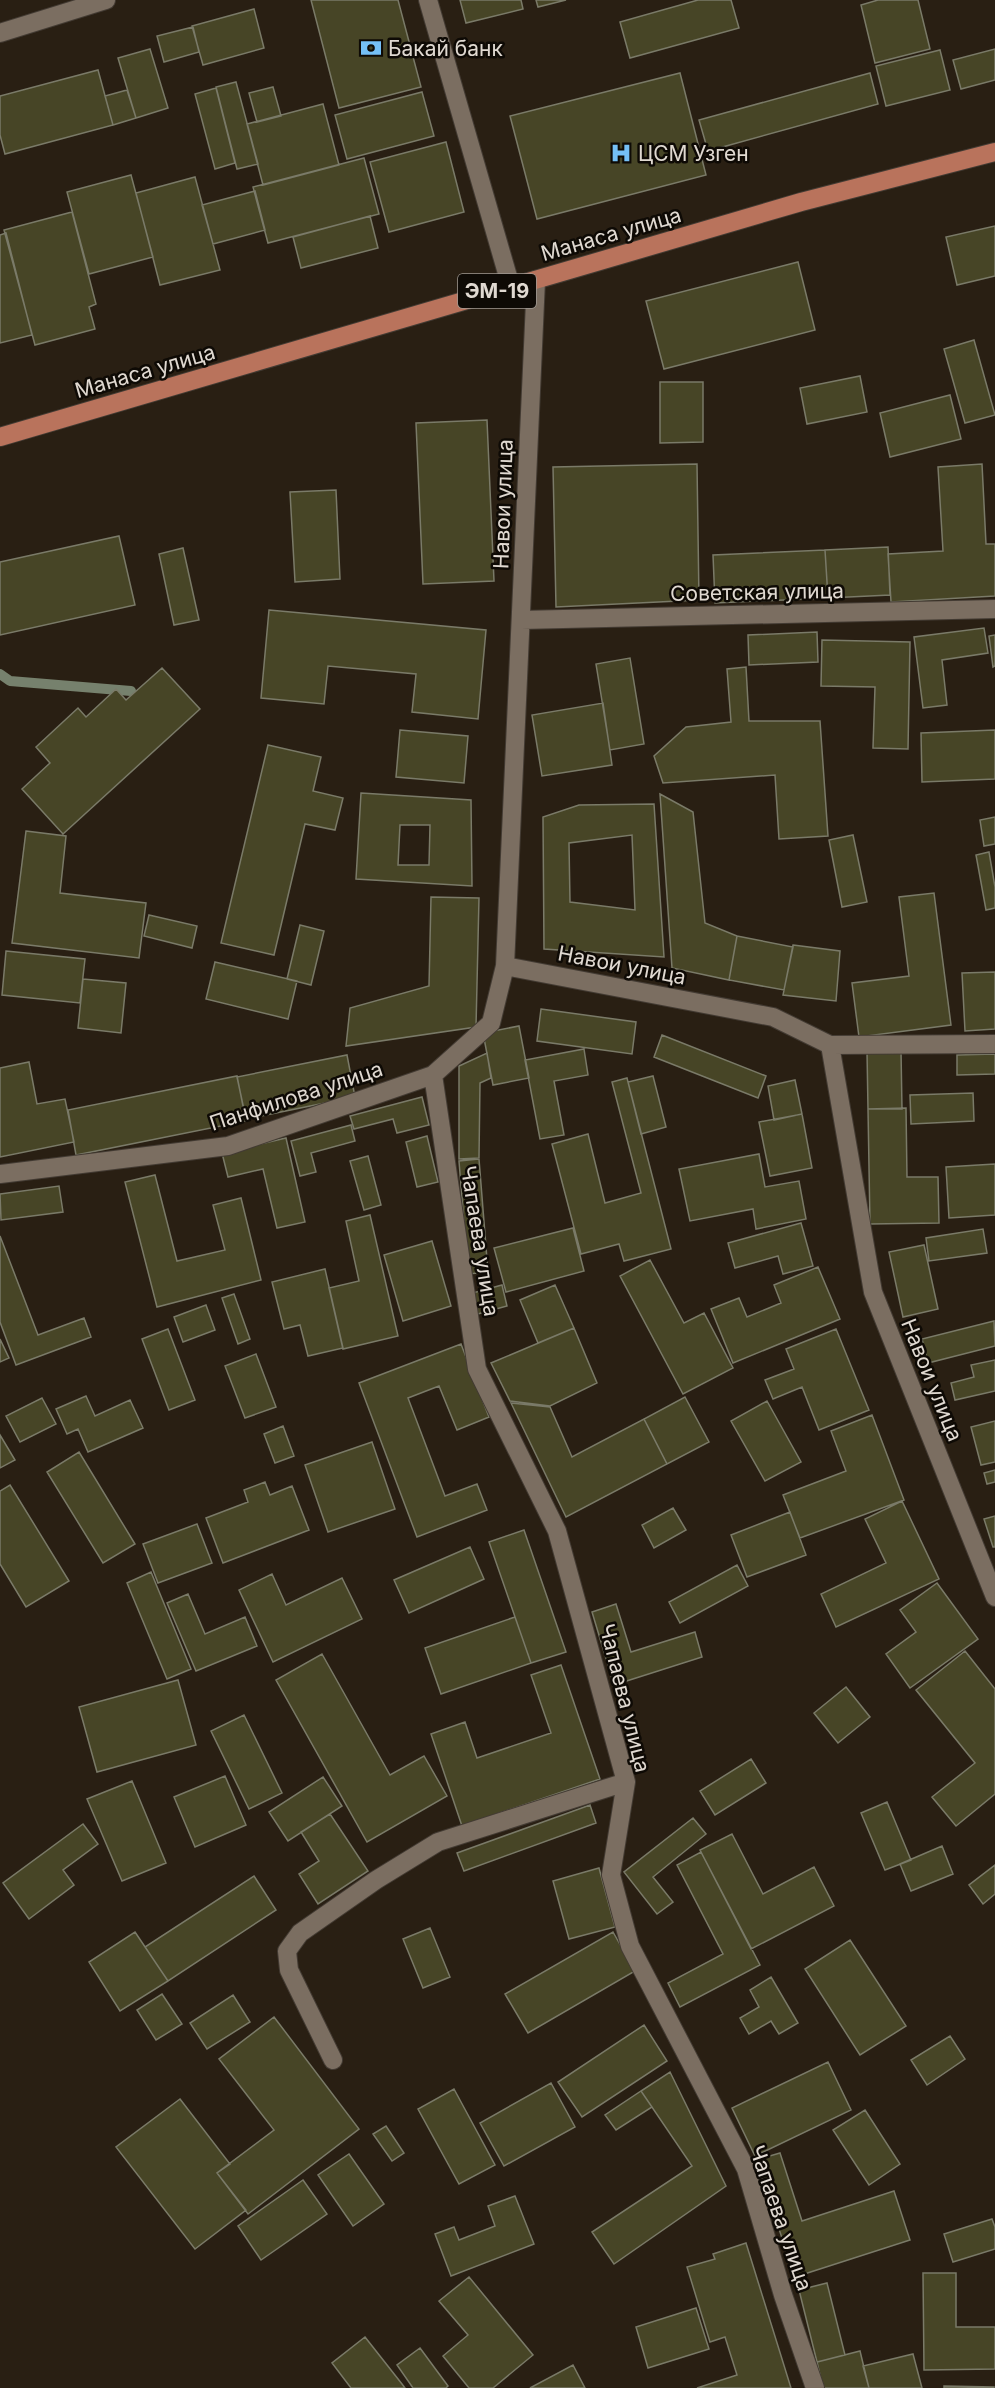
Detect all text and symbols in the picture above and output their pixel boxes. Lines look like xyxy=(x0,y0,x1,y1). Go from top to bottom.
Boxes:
bank icon: Бакай банк xyxy=(359,36,383,60)
place label: Бакай банк xyxy=(388,36,504,61)
hospital icon: ЦСМ Узген xyxy=(609,141,633,165)
place label: ЦСМ Узген xyxy=(638,141,749,166)
street label: Манаса улица xyxy=(538,202,684,266)
road number: ЭМ-19 xyxy=(458,274,536,308)
street label: Манаса улица xyxy=(72,339,218,403)
street label: Навои улица xyxy=(488,439,518,569)
street label: Советская улица xyxy=(670,578,844,606)
street label: Навои улица xyxy=(556,940,688,990)
street label: Панфилова улица xyxy=(206,1056,386,1136)
street label: Чапаева улица xyxy=(456,1164,504,1318)
street label: Навои улица xyxy=(896,1315,968,1445)
street label: Чапаева улица xyxy=(594,1621,656,1775)
street label: Чапаева улица xyxy=(744,2142,818,2294)

